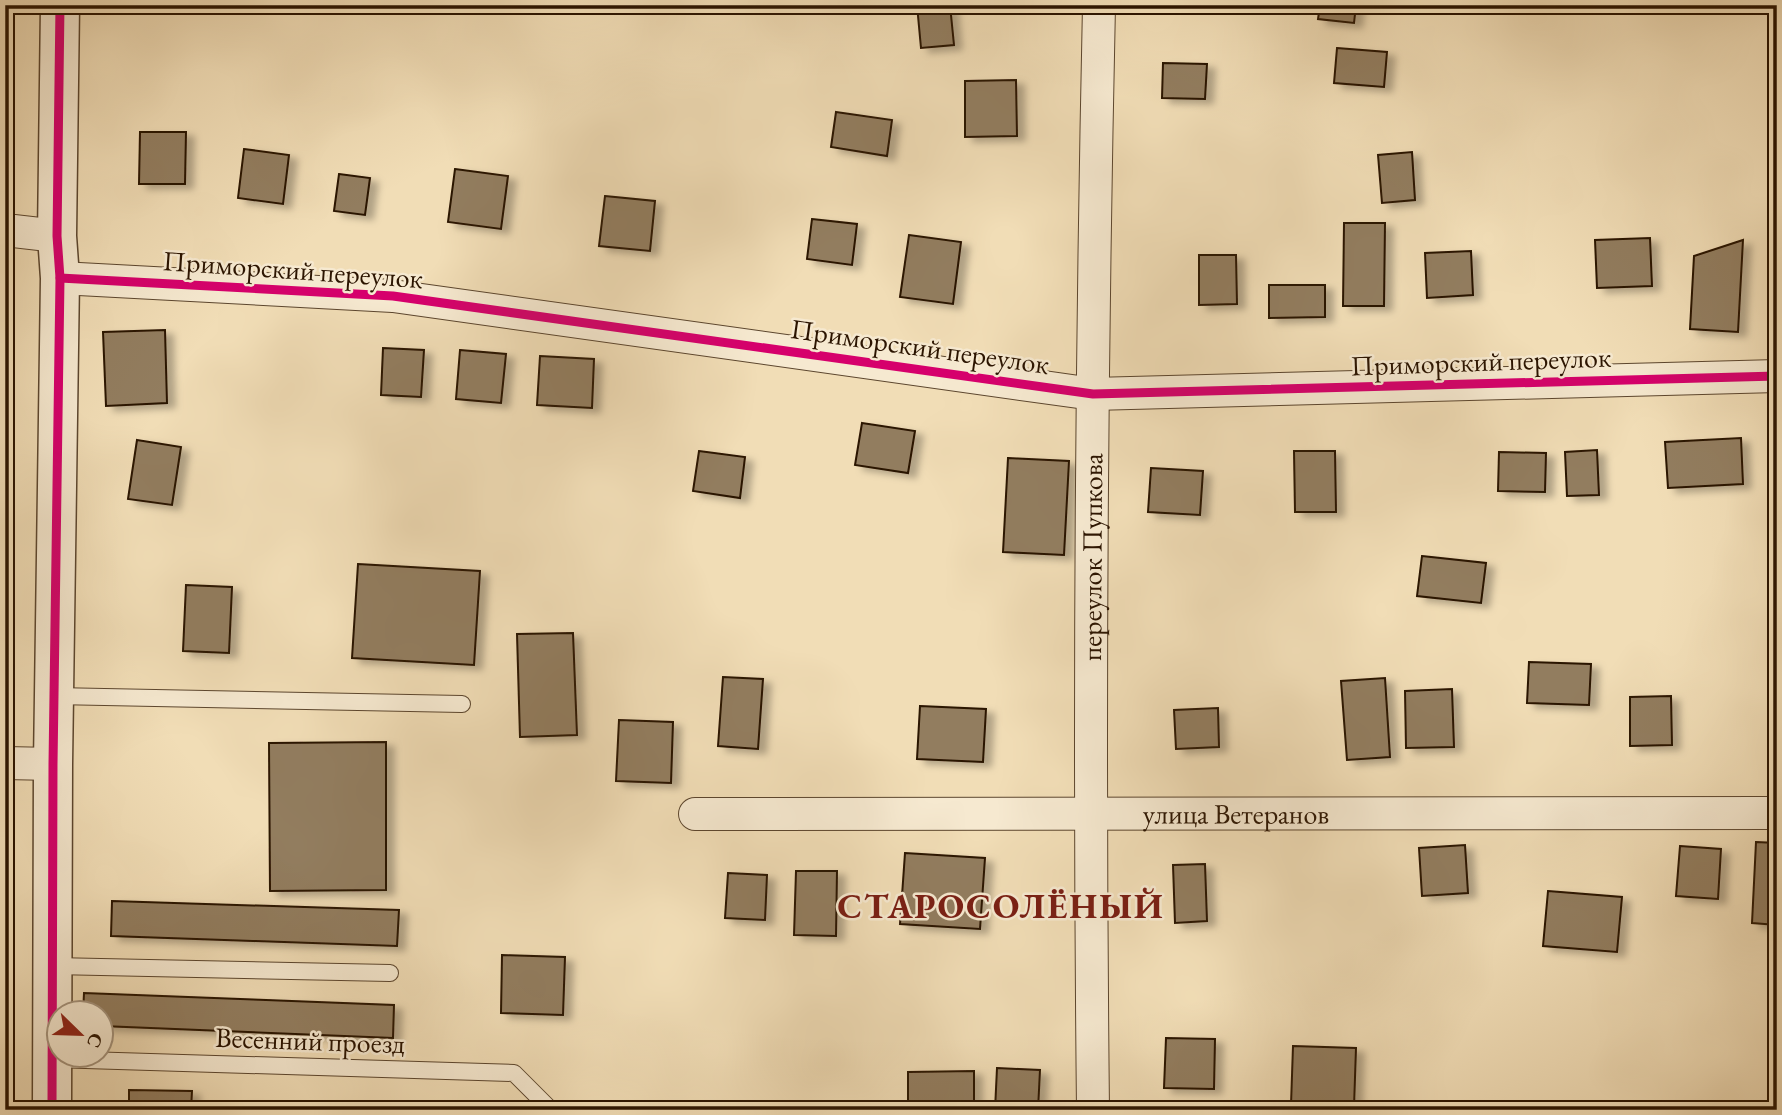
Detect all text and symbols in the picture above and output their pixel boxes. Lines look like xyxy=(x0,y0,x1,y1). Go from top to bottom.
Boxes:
street label: Приморский переулок xyxy=(162,242,424,296)
street label: Приморский переулок xyxy=(788,310,1052,382)
street label: Приморский переулок xyxy=(1350,338,1612,384)
street label: переулок Пупкова xyxy=(1073,452,1110,661)
street label: улица Ветеранов xyxy=(1143,795,1329,832)
district label: СТАРОCОЛЁНЫЙ xyxy=(837,883,1165,928)
north arrow xyxy=(46,1000,116,1070)
street label: Весенний проезд xyxy=(215,1019,406,1061)
text: С xyxy=(81,1029,109,1052)

